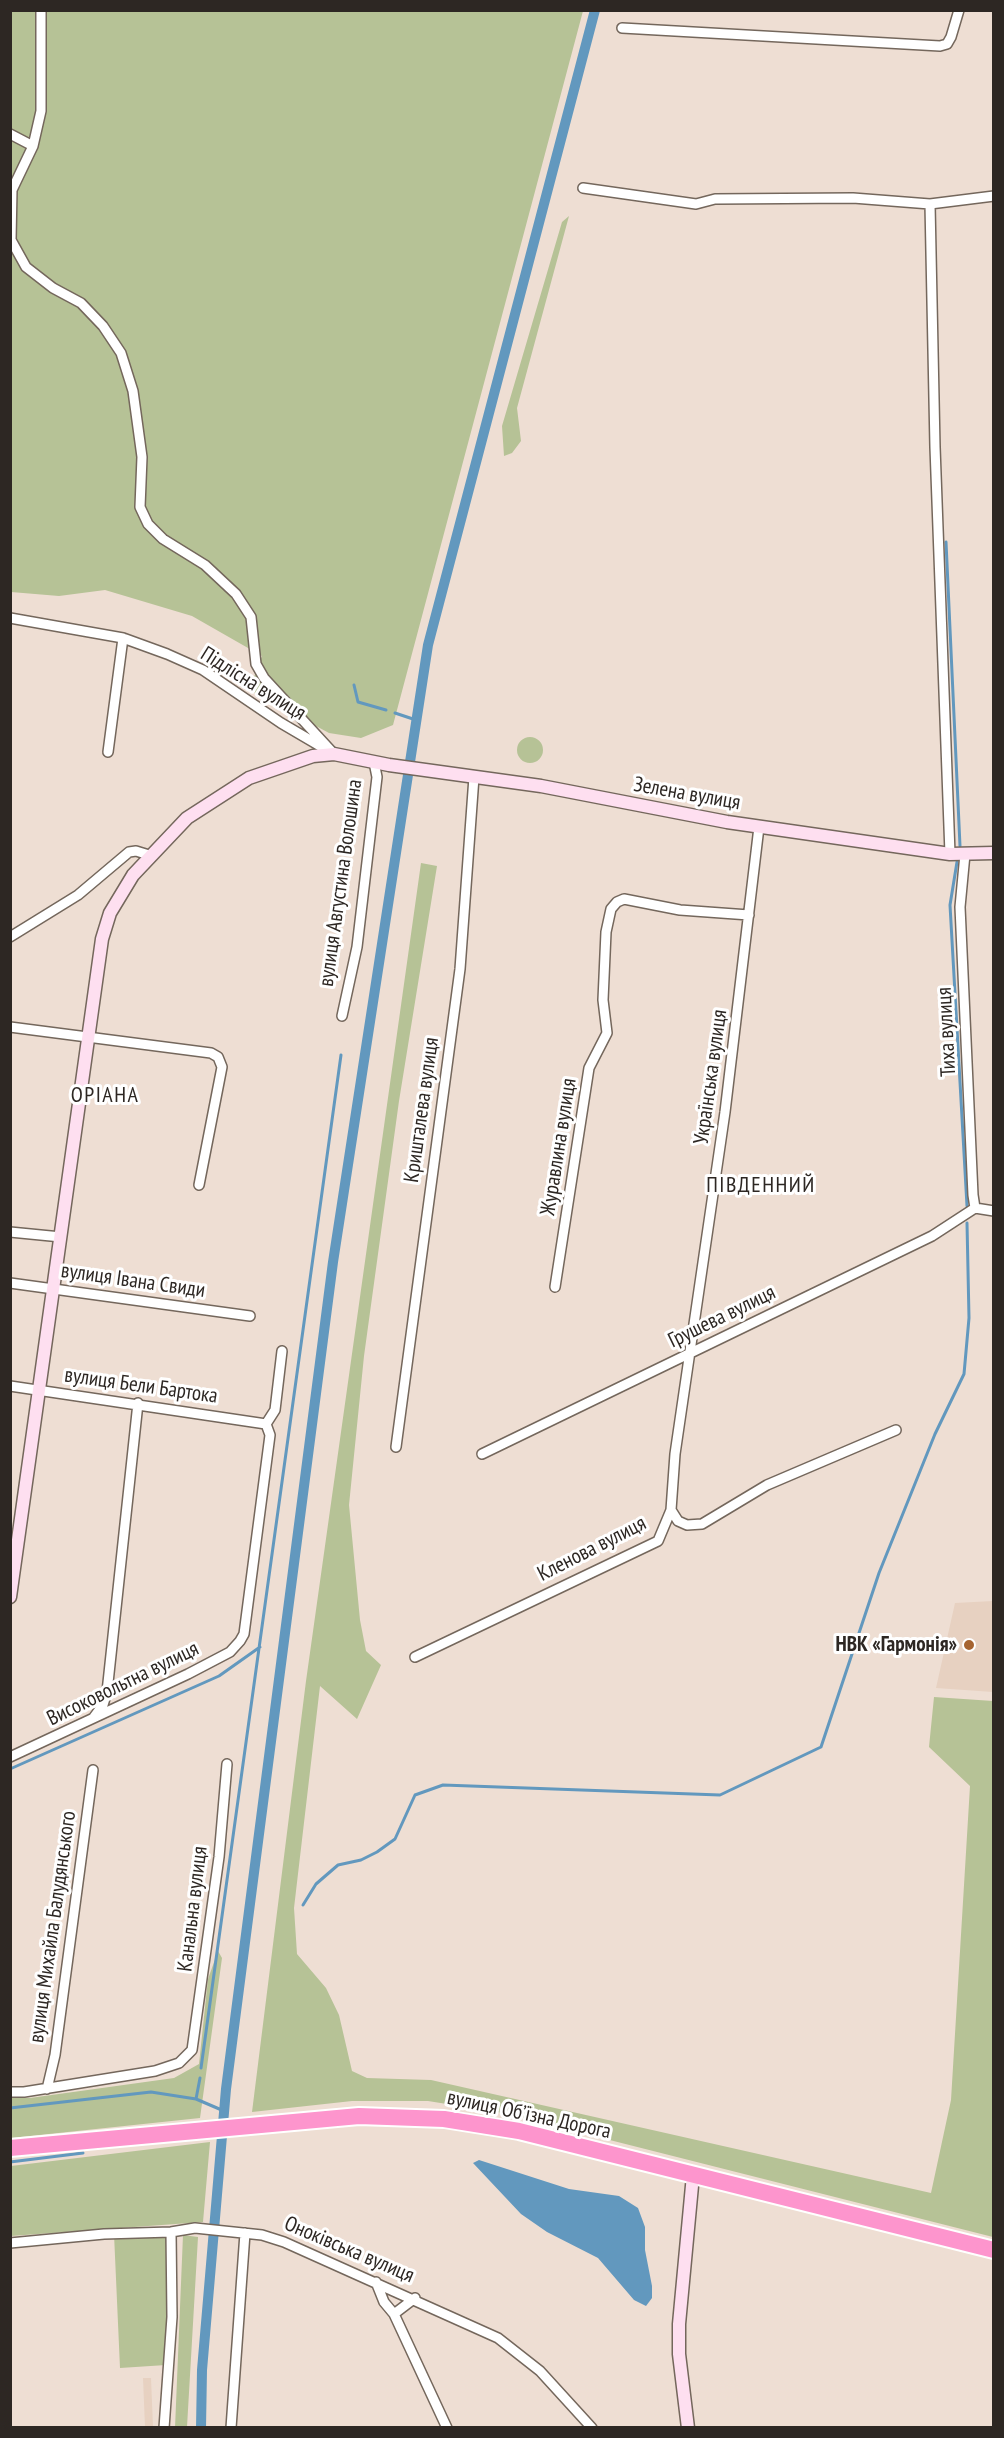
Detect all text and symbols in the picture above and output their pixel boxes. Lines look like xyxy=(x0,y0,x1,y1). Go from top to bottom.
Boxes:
street label: Підлісна вулиця xyxy=(196,642,310,726)
street label: Зелена вулиця xyxy=(632,772,742,816)
street label: вулиця Августина Волошина xyxy=(314,778,368,988)
street label: Тиха вулиця xyxy=(932,987,962,1077)
street label: Українська вулиця xyxy=(689,1008,733,1146)
street label: Кришталева вулиця xyxy=(399,1036,445,1184)
street label: Журавлина вулиця xyxy=(536,1077,582,1217)
district label: ОРІАНА xyxy=(71,1083,139,1109)
district label: ПІВДЕННИЙ xyxy=(706,1173,816,1199)
street label: вулиця Івана Свиди xyxy=(59,1258,207,1304)
street label: Грушева вулиця xyxy=(664,1280,780,1354)
street label: вулиця Бели Бартока xyxy=(63,1363,219,1409)
street label: Кленова вулиця xyxy=(534,1511,650,1587)
place label: НВК «Гармонія» xyxy=(835,1632,957,1658)
street label: Високовольтна вулиця xyxy=(43,1636,203,1732)
marker: НВК «Гармонія» xyxy=(962,1638,976,1652)
street label: вулиця Михайла Балудянського xyxy=(24,1809,82,2045)
street label: Канальна вулиця xyxy=(173,1845,213,1973)
street label: вулиця Обʼїзна Дорога xyxy=(445,2085,613,2145)
street label: Оноківська вулиця xyxy=(280,2211,418,2289)

